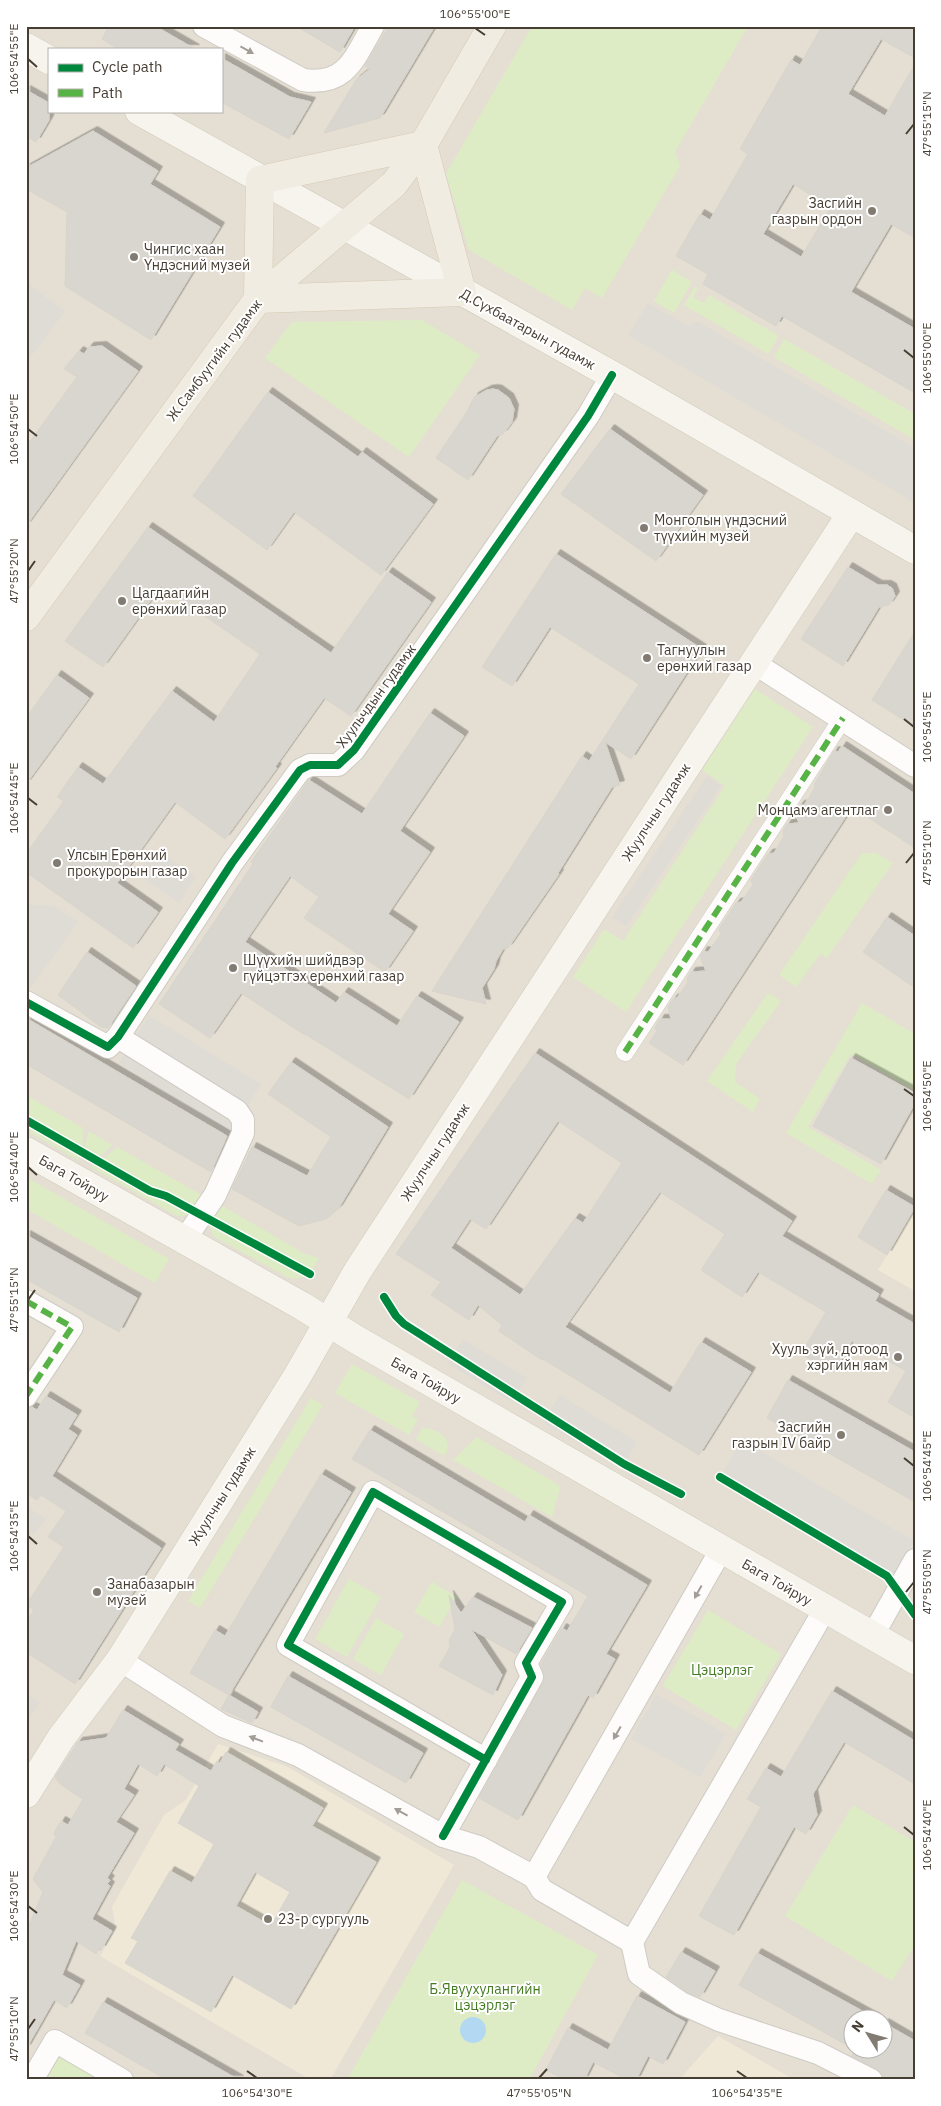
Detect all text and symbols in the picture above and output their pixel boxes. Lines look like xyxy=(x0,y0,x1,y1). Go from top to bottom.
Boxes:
text: 106°55'00"E xyxy=(440,6,510,21)
text: 106°54'55"E xyxy=(6,24,21,94)
one-way arrow xyxy=(240,45,254,54)
legend xyxy=(48,48,222,112)
text: Cycle path xyxy=(92,57,163,76)
text: Path xyxy=(92,83,123,102)
text: 47°55'15"N xyxy=(919,91,934,157)
place label: Засгийн газрын ордон xyxy=(771,194,862,228)
marker: Засгийн газрын ордон xyxy=(866,205,878,217)
place label: Чингис хаан Үндэсний музей xyxy=(144,240,250,274)
marker: Чингис хаан Үндэсний музей xyxy=(128,251,140,263)
street label: Д.Сүхбаатарын гудамж xyxy=(457,284,599,374)
street label: Ж.Самбуугийн гудамж xyxy=(162,295,266,425)
text: 106°55'00"E xyxy=(919,323,934,393)
text: 106°54'50"E xyxy=(6,394,21,464)
place label: Монголын үндэсний түүхийн музей xyxy=(654,511,787,545)
marker: Монголын үндэсний түүхийн музей xyxy=(638,522,650,534)
text: 47°55'20"N xyxy=(6,538,21,604)
place label: Цагдаагийн ерөнхий газар xyxy=(132,584,227,618)
marker: Цагдаагийн ерөнхий газар xyxy=(116,595,128,607)
street label: Хуульчдын гудамж xyxy=(332,640,420,751)
place label: Тагнуулын ерөнхий газар xyxy=(657,641,752,675)
marker: Тагнуулын ерөнхий газар xyxy=(641,652,653,664)
text: 106°54'55"E xyxy=(919,692,934,762)
street label: Жуулчны гудамж xyxy=(618,759,695,865)
text: 106°54'45"E xyxy=(6,763,21,833)
place label: Монцамэ агентлаг xyxy=(758,801,878,819)
marker: Монцамэ агентлаг xyxy=(882,804,894,816)
text: 47°55'10"N xyxy=(919,820,934,886)
place label: Улсын Ерөнхий прокурорын газар xyxy=(67,846,187,880)
marker: Улсын Ерөнхий прокурорын газар xyxy=(51,857,63,869)
place label: Шүүхийн шийдвэр гүйцэтгэх ерөнхий газар xyxy=(243,951,404,985)
marker: Шүүхийн шийдвэр гүйцэтгэх ерөнхий газар xyxy=(227,962,239,974)
text: 106°54'50"E xyxy=(919,1061,934,1131)
street label: Жуулчны гудамж xyxy=(397,1099,474,1205)
text: 106°54'40"E xyxy=(6,1132,21,1202)
street label: Бага Тойруу xyxy=(36,1151,112,1205)
text: 47°55'15"N xyxy=(6,1267,21,1333)
place label: Хууль зүй, дотоод хэргийн яам xyxy=(772,1340,888,1374)
marker: Хууль зүй, дотоод хэргийн яам xyxy=(892,1351,904,1363)
street label: Бага Тойруу xyxy=(388,1353,464,1407)
place label: Засгийн газрын IV байр xyxy=(732,1418,831,1452)
marker: Засгийн газрын IV байр xyxy=(835,1429,847,1441)
text: 106°54'45"E xyxy=(919,1431,934,1501)
street label: Жуулчны гудамж xyxy=(184,1443,260,1549)
text: 106°54'35"E xyxy=(6,1501,21,1571)
text: 47°55'05"N xyxy=(919,1549,934,1615)
street label: Бага Тойруу xyxy=(739,1555,815,1609)
place label: Занабазарын музей xyxy=(107,1575,195,1609)
marker: Занабазарын музей xyxy=(91,1586,103,1598)
one-way arrow xyxy=(693,1586,702,1599)
park label: Цэцэрлэг xyxy=(691,1661,753,1679)
one-way arrow xyxy=(612,1727,621,1740)
one-way arrow xyxy=(248,1735,263,1743)
text: 106°54'40"E xyxy=(919,1800,934,1870)
one-way arrow xyxy=(394,1808,407,1817)
text: 106°54'30"E xyxy=(6,1871,21,1941)
place label: 23-р сургууль xyxy=(278,1910,369,1928)
marker: 23-р сургууль xyxy=(262,1913,274,1925)
park label: Б.Явуухулангийн цэцэрлэг xyxy=(429,1980,541,2014)
text: 47°55'10"N xyxy=(6,1996,21,2062)
north arrow xyxy=(844,2008,894,2058)
text: N xyxy=(847,2017,868,2036)
text: 106°54'30"E xyxy=(222,2085,292,2100)
text: 47°55'05"N xyxy=(506,2085,572,2100)
text: 106°54'35"E xyxy=(712,2085,782,2100)

